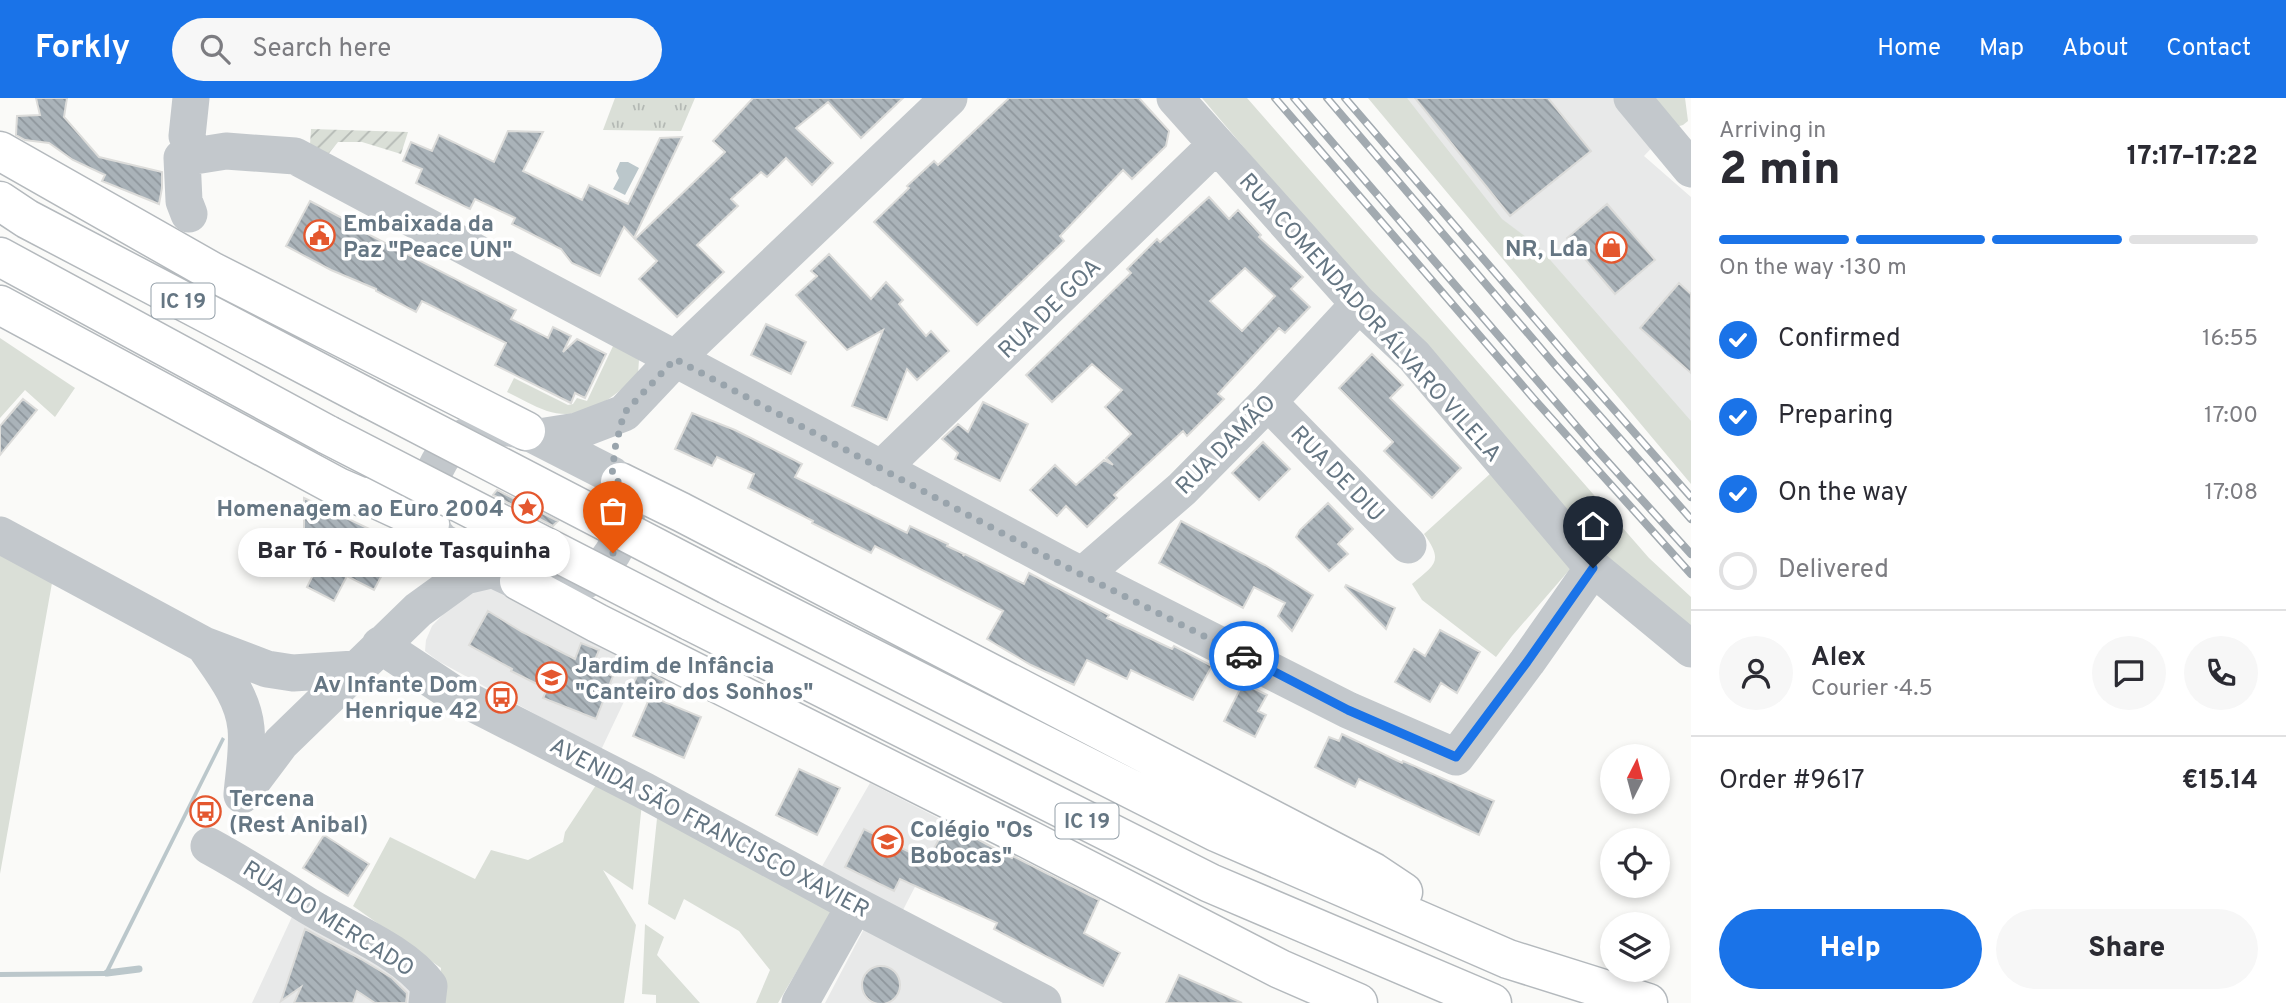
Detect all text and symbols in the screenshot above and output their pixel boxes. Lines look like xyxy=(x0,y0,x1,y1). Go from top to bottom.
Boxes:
search box xyxy=(172,18,662,81)
text: Forkly xyxy=(35,28,130,70)
icon: search xyxy=(196,30,234,68)
text: Search here xyxy=(252,33,391,66)
text: Home xyxy=(1877,34,1941,64)
text: Map xyxy=(1979,34,2024,64)
text: About xyxy=(2062,34,2128,64)
text: Contact xyxy=(2166,34,2251,64)
text: Arriving in xyxy=(1719,117,1826,146)
text: 17:17–17:22 xyxy=(2127,141,2258,174)
text: 2 min xyxy=(1719,142,1841,201)
street label: RUA COMENDADOR ÁLVARO VILELA xyxy=(1232,168,1507,469)
place label: Embaixada da Paz "Peace UN" xyxy=(343,211,512,266)
public building icon: Embaixada da Paz "Peace UN" xyxy=(303,219,337,253)
shop icon: NR, Lda xyxy=(1594,231,1628,265)
place label: NR, Lda xyxy=(1505,236,1588,265)
street label: RUA DE GOA xyxy=(993,253,1108,366)
text: On the way · 130 m xyxy=(1719,254,1907,283)
road number: IC 19 xyxy=(152,284,214,318)
icon: check xyxy=(1719,321,1757,359)
text: Confirmed xyxy=(1778,323,1901,356)
text: 16:55 xyxy=(2202,325,2258,354)
street label: RUA DAMÃO xyxy=(1170,389,1283,502)
icon: check xyxy=(1719,398,1757,436)
text: Preparing xyxy=(1778,400,1893,433)
text: 17:00 xyxy=(2204,402,2258,431)
street label: RUA DE DIU xyxy=(1283,420,1389,529)
icon: check xyxy=(1719,475,1757,513)
text: On the way xyxy=(1778,477,1908,510)
text: 17:08 xyxy=(2204,479,2258,508)
pin xyxy=(583,481,643,553)
place icon: Homenagem ao Euro 2004 xyxy=(510,491,544,525)
icon: bag xyxy=(594,492,632,530)
place label: Homenagem ao Euro 2004 xyxy=(216,496,504,525)
pin xyxy=(1563,496,1623,568)
icon: home xyxy=(1574,507,1612,545)
callout: Bar Tó - Roulote Tasquinha xyxy=(238,528,571,578)
text: Bar Tó - Roulote Tasquinha xyxy=(257,538,551,567)
text: Delivered xyxy=(1778,554,1889,587)
courier xyxy=(1209,621,1279,691)
button: person xyxy=(1719,636,1793,710)
button: chat xyxy=(2092,636,2166,710)
button: phone xyxy=(2184,636,2258,710)
icon: car xyxy=(1225,637,1263,675)
text: Alex xyxy=(1811,642,1866,675)
place label: Jardim de Infância "Canteiro dos Sonhos" xyxy=(575,653,813,708)
school or university icon: Jardim de Infância "Canteiro dos Sonhos" xyxy=(535,661,569,695)
place label: Av Infante Dom Henrique 42 xyxy=(313,672,478,727)
text: Courier · 4.5 xyxy=(1811,675,1933,704)
bus stop icon: Av Infante Dom Henrique 42 xyxy=(484,680,518,714)
street label: AVENIDA SÃO FRANCISCO XAVIER xyxy=(544,732,874,926)
north arrow xyxy=(1600,744,1670,814)
map controls xyxy=(1600,744,1670,982)
text: Order #9617 xyxy=(1719,765,1865,798)
text: €15.14 xyxy=(2182,765,2258,798)
place label: Tercena (Rest Anibal) xyxy=(229,786,368,841)
bus stop icon: Tercena (Rest Anibal) xyxy=(189,794,223,828)
road number: IC 19 xyxy=(1056,804,1118,838)
place label: Colégio "Os Bobocas" xyxy=(910,817,1033,872)
school or university icon: Colégio "Os Bobocas" xyxy=(870,825,904,859)
button: locate xyxy=(1600,828,1670,898)
street label: RUA DO MERCADO xyxy=(236,856,419,985)
button: Help xyxy=(1719,909,1982,989)
button: Share xyxy=(1996,909,2258,989)
button: layers xyxy=(1600,912,1670,982)

